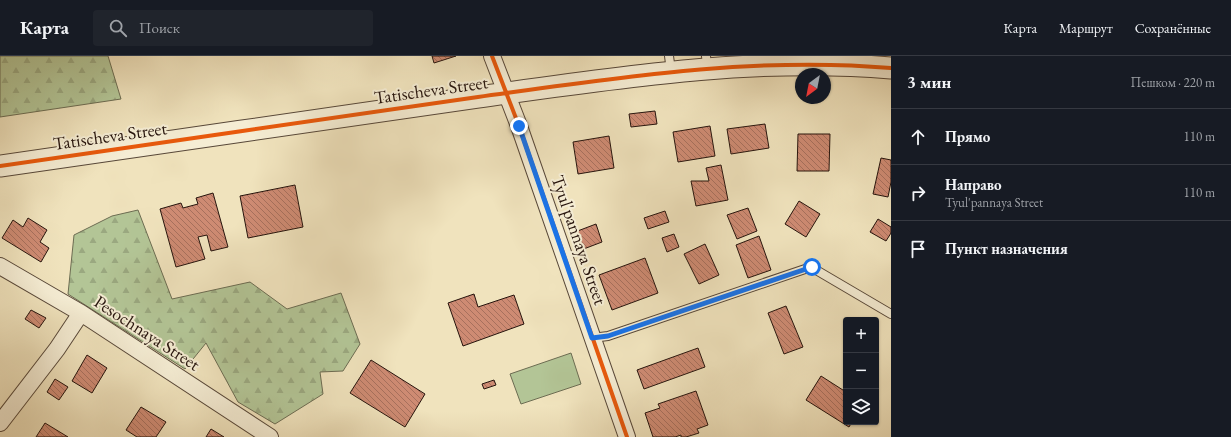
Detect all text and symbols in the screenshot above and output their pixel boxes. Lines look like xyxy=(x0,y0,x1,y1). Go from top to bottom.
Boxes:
search box xyxy=(93,10,373,46)
text: Карта xyxy=(20,15,69,40)
icon: search xyxy=(107,17,129,39)
text: Поиск xyxy=(139,18,180,37)
text: Карта xyxy=(1004,19,1037,37)
text: Маршрут xyxy=(1059,19,1113,37)
text: Сохранённые xyxy=(1135,19,1211,37)
north arrow xyxy=(795,68,831,104)
street label: Tatischeva Street xyxy=(372,70,490,109)
text: 3 мин xyxy=(907,71,951,93)
text: Пешком · 220 m xyxy=(1131,74,1215,91)
street label: Tatischeva Street xyxy=(51,116,169,155)
route end xyxy=(510,117,528,135)
icon: ahead xyxy=(907,126,929,148)
text: Прямо xyxy=(945,127,990,146)
text: 110 m xyxy=(1184,128,1215,145)
street label: Tyul'pannaya Street xyxy=(547,172,613,308)
text: Направо xyxy=(945,175,1002,194)
icon: right xyxy=(907,182,929,204)
text: 110 m xyxy=(1184,184,1215,201)
text: Tyul'pannaya Street xyxy=(945,194,1043,211)
icon: arrive xyxy=(907,238,929,260)
text: Пункт назначения xyxy=(945,239,1068,258)
route start xyxy=(803,258,821,276)
street label: Pesochnaya Street xyxy=(90,290,205,376)
map controls xyxy=(843,317,879,425)
button: + xyxy=(843,317,879,353)
button: − xyxy=(843,353,879,389)
button: layers xyxy=(843,389,879,425)

